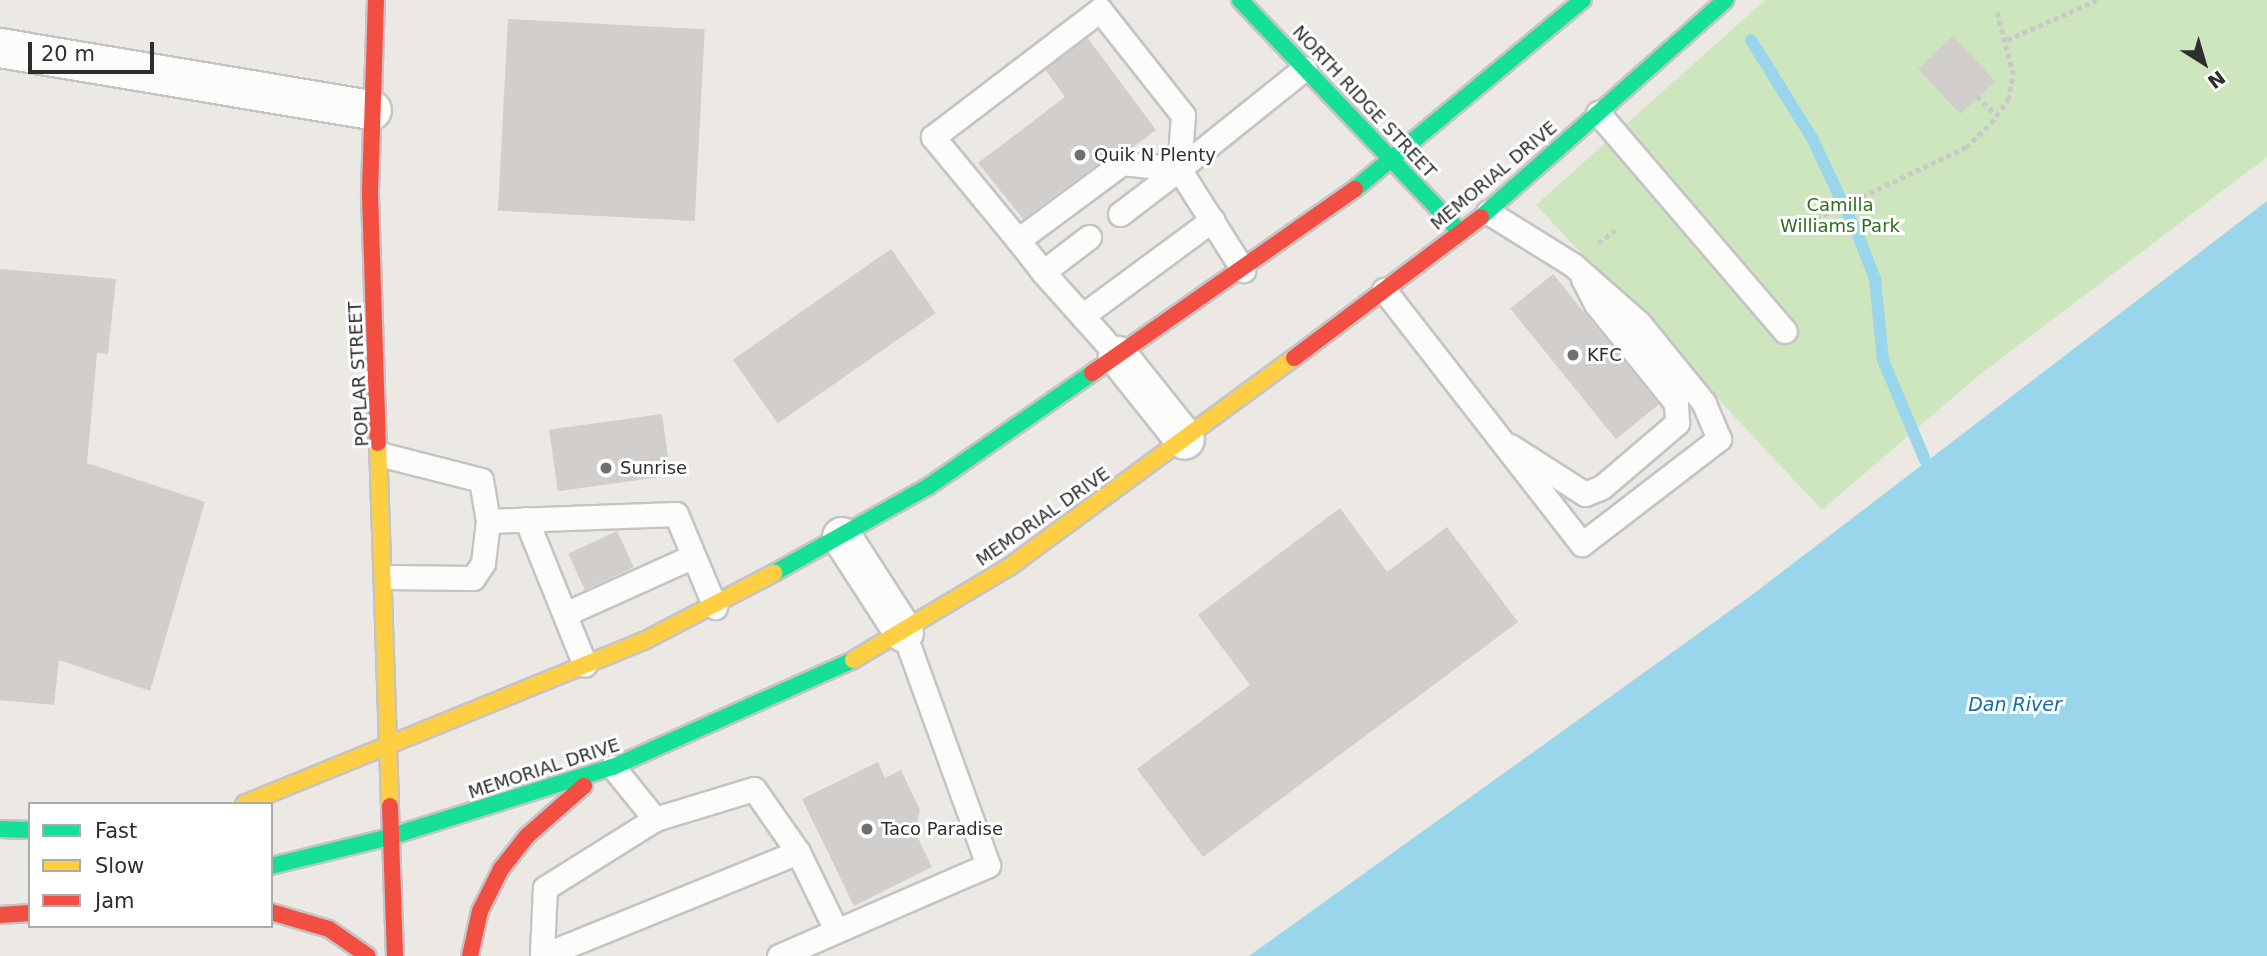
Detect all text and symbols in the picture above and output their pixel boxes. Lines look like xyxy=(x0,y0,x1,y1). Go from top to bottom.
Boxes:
street label: NORTH RIDGE STREET xyxy=(1288,21,1440,183)
scale bar xyxy=(32,28,158,72)
north arrow xyxy=(2169,28,2239,98)
text: 20 m xyxy=(41,42,95,66)
text: N xyxy=(2204,66,2230,93)
street label: MEMORIAL DRIVE xyxy=(1427,117,1561,235)
place label: Quik N Plenty xyxy=(1094,144,1216,166)
marker: Quik N Plenty xyxy=(1072,147,1088,163)
park label: Camilla Williams Park xyxy=(1780,195,1900,238)
street label: POPLAR STREET xyxy=(344,301,374,447)
place label: KFC xyxy=(1587,344,1622,366)
marker: KFC xyxy=(1565,347,1581,363)
place label: Sunrise xyxy=(620,457,687,479)
marker: Sunrise xyxy=(598,460,614,476)
street label: MEMORIAL DRIVE xyxy=(972,463,1114,571)
water label: Dan River xyxy=(1968,694,2062,716)
street label: MEMORIAL DRIVE xyxy=(466,734,622,804)
legend xyxy=(28,802,273,928)
place label: Taco Paradise xyxy=(881,818,1003,840)
text: Fast xyxy=(95,819,137,843)
marker: Taco Paradise xyxy=(859,821,875,837)
text: Slow xyxy=(95,854,144,878)
text: Jam xyxy=(95,889,135,913)

